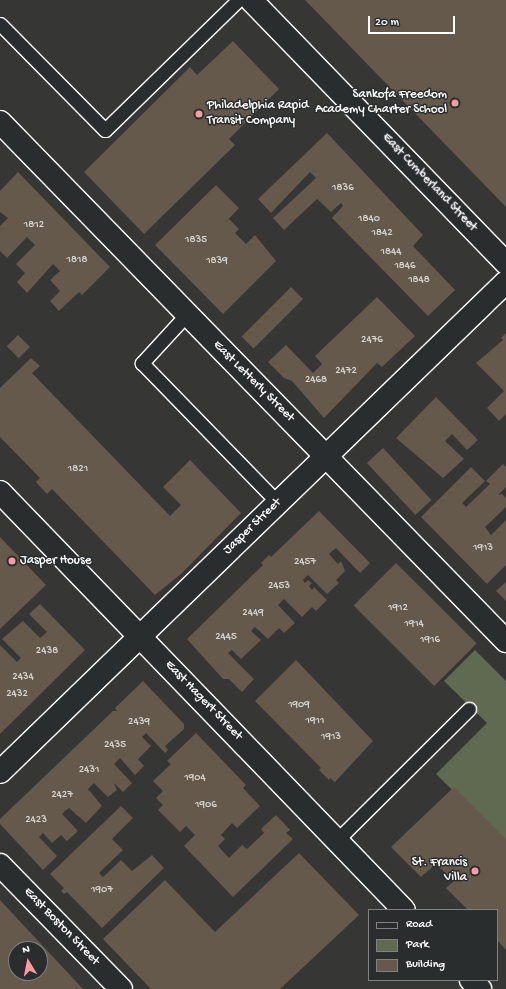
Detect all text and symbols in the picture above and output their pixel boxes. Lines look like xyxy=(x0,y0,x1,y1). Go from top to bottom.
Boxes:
scale bar xyxy=(370,8,457,34)
text: 20 m xyxy=(375,16,399,30)
place label: Sankofa Freedom Academy Charter School xyxy=(315,88,447,119)
marker: Sankofa Freedom Academy Charter School xyxy=(450,98,460,108)
place label: Philadelphia Rapid Transit Company xyxy=(207,99,309,130)
marker: Philadelphia Rapid Transit Company xyxy=(194,109,204,119)
street label: East Cumberland Street xyxy=(378,131,480,235)
house number: 1836 xyxy=(332,181,354,195)
house number: 1840 xyxy=(358,212,380,226)
house number: 1812 xyxy=(24,218,44,232)
house number: 1842 xyxy=(371,226,393,240)
house number: 1835 xyxy=(185,233,207,247)
house number: 1844 xyxy=(381,245,401,259)
house number: 1818 xyxy=(67,253,87,267)
house number: 1839 xyxy=(206,254,228,268)
house number: 1846 xyxy=(394,259,416,273)
house number: 1848 xyxy=(408,273,430,287)
house number: 2476 xyxy=(361,333,383,347)
street label: East Letterly Street xyxy=(209,338,297,426)
house number: 2472 xyxy=(335,364,357,378)
house number: 2468 xyxy=(305,373,327,387)
house number: 1821 xyxy=(68,462,88,476)
street label: Jasper Street xyxy=(221,496,285,558)
house number: 1913 xyxy=(473,541,493,555)
place label: Jasper House xyxy=(20,553,91,569)
house number: 2457 xyxy=(294,555,316,569)
marker: Jasper House xyxy=(7,556,17,566)
house number: 2453 xyxy=(268,579,290,593)
house number: 1912 xyxy=(388,601,408,615)
house number: 2449 xyxy=(242,606,264,620)
house number: 1914 xyxy=(404,617,424,631)
house number: 2445 xyxy=(215,630,237,644)
house number: 1916 xyxy=(420,633,440,647)
house number: 2438 xyxy=(36,644,58,658)
street label: East Hagert Street xyxy=(161,658,245,744)
house number: 2434 xyxy=(12,670,34,684)
house number: 2432 xyxy=(6,687,28,701)
house number: 1909 xyxy=(288,698,310,712)
house number: 1911 xyxy=(306,714,324,728)
house number: 2439 xyxy=(128,715,150,729)
house number: 1913 xyxy=(321,730,341,744)
house number: 2435 xyxy=(104,738,126,752)
house number: 2431 xyxy=(79,763,99,777)
house number: 1904 xyxy=(184,771,206,785)
house number: 2427 xyxy=(51,788,73,802)
house number: 1906 xyxy=(195,798,217,812)
house number: 2423 xyxy=(25,813,47,827)
place label: St. Francis Villa xyxy=(412,856,467,887)
marker: St. Francis Villa xyxy=(470,866,480,876)
house number: 1907 xyxy=(91,883,113,897)
street label: East Boston Street xyxy=(20,885,102,969)
legend xyxy=(368,909,498,981)
text: Road xyxy=(406,918,432,932)
text: Park xyxy=(406,938,429,952)
north arrow xyxy=(8,941,48,981)
text: N xyxy=(22,944,31,957)
text: Building xyxy=(406,958,445,972)

